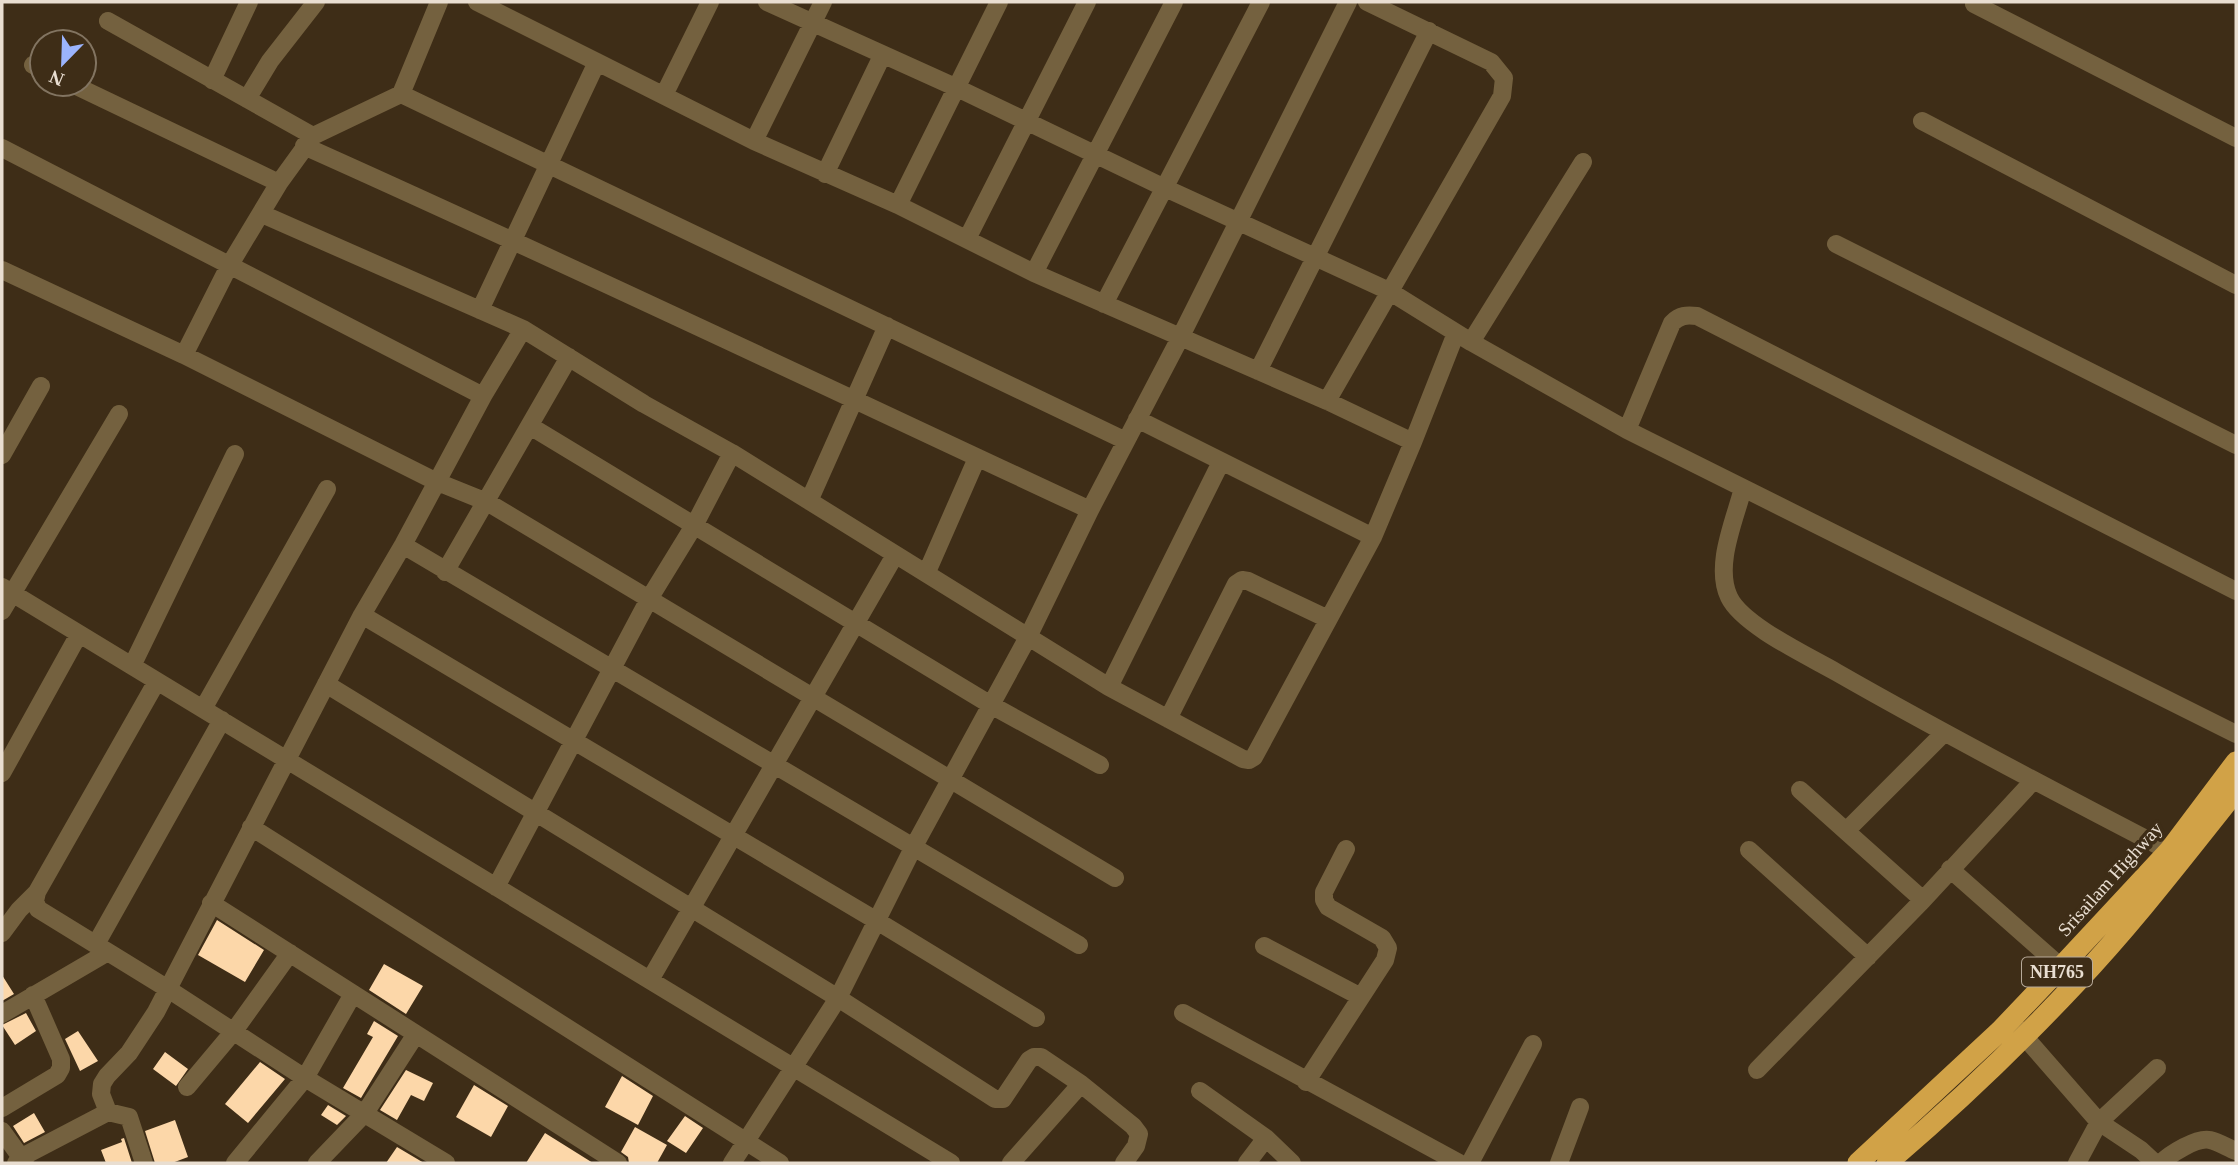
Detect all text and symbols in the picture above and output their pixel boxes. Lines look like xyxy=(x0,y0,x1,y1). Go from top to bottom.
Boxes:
north arrow xyxy=(28,28,98,98)
text: N xyxy=(46,66,67,91)
street label: Srisailam Highway xyxy=(2053,817,2167,940)
road number: NH765 xyxy=(2022,958,2092,987)

